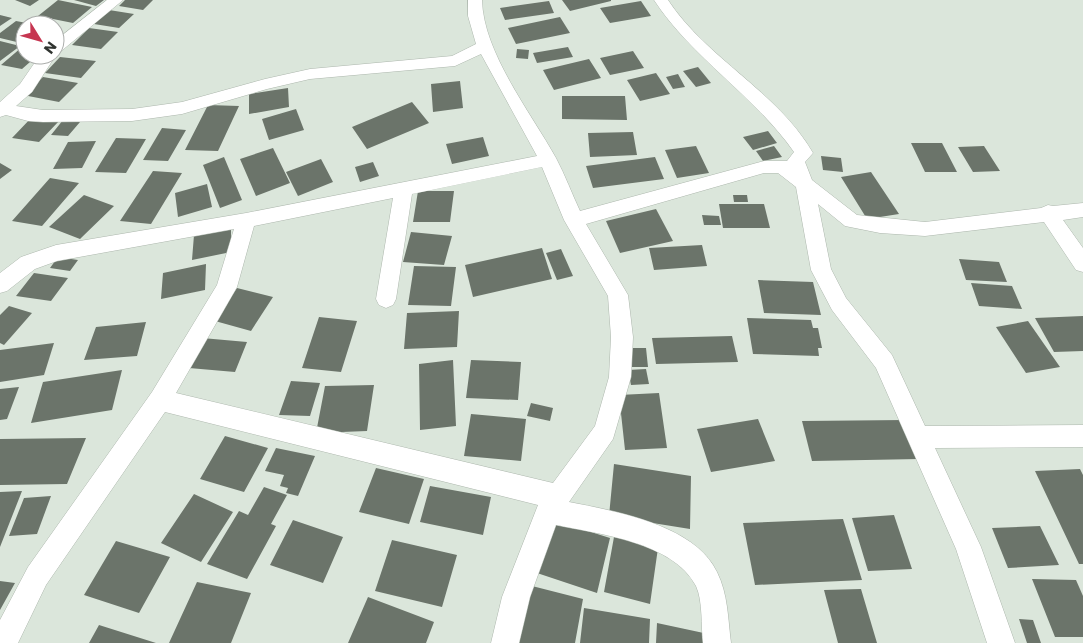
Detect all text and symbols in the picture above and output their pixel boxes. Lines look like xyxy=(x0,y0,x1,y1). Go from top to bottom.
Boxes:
north arrow xyxy=(15,15,65,65)
text: N xyxy=(39,38,62,58)

